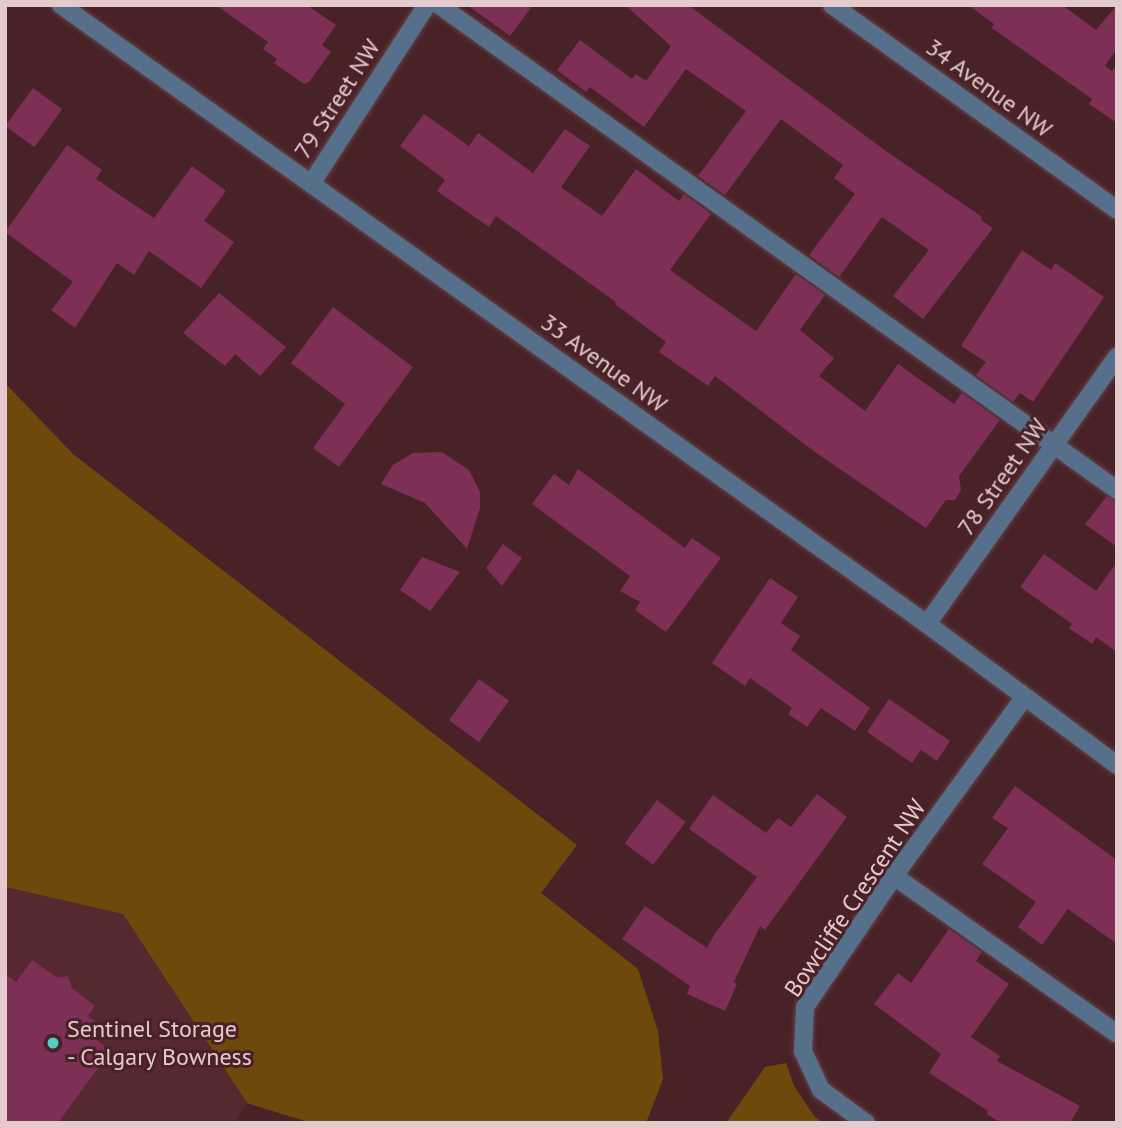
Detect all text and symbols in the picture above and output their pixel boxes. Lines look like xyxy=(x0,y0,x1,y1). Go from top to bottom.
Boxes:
street label: 34 Avenue NW xyxy=(920,32,1058,144)
street label: 79 Street NW xyxy=(288,34,386,164)
street label: 33 Avenue NW xyxy=(535,307,673,419)
street label: 78 Street NW xyxy=(951,413,1053,541)
street label: Bowcliffe Crescent NW xyxy=(778,794,932,1002)
place label: Sentinel Storage - Calgary Bowness xyxy=(67,1015,255,1071)
marker: Sentinel Storage - Calgary Bowness xyxy=(45,1035,61,1051)

